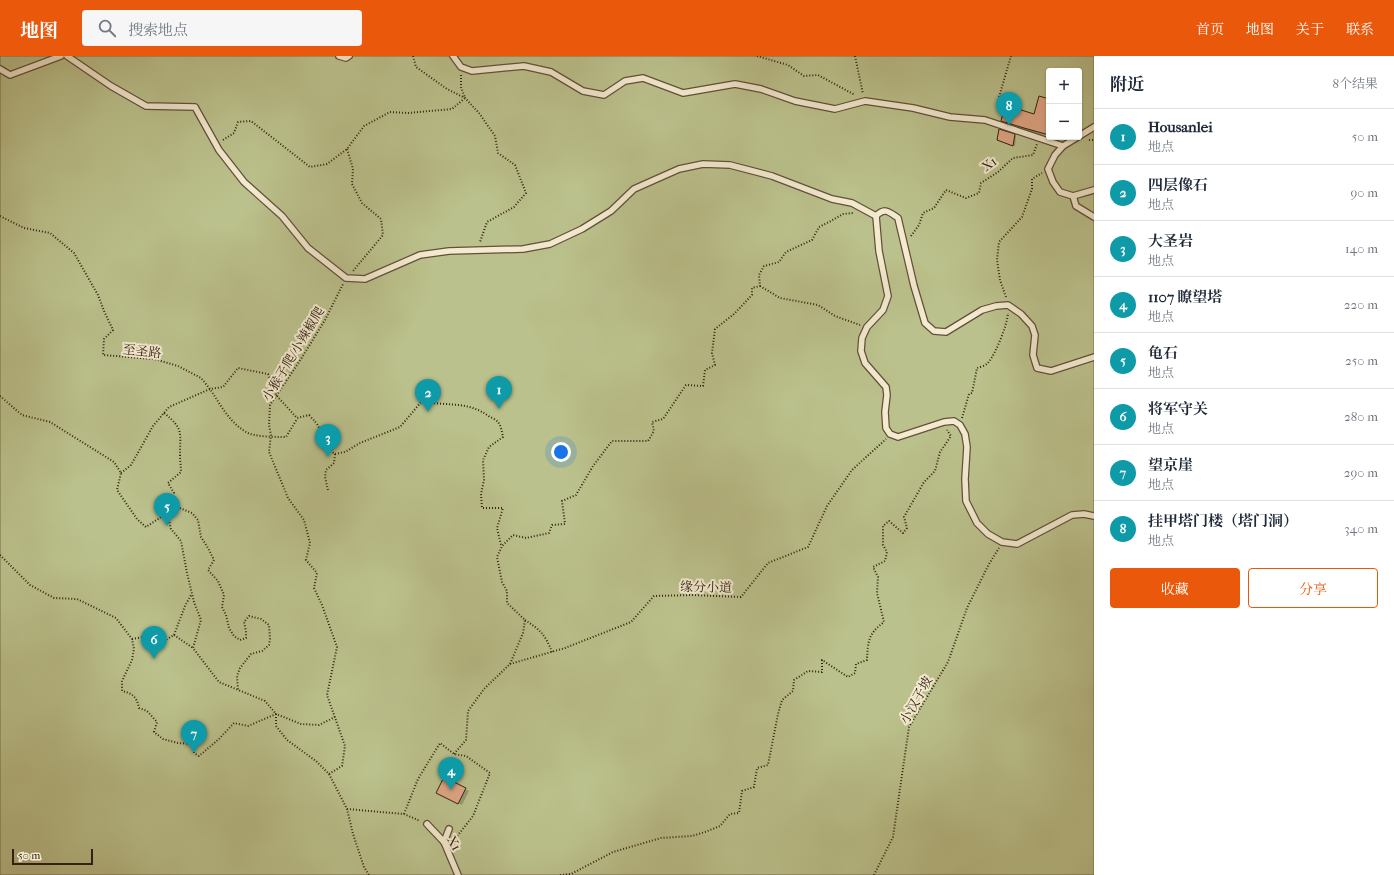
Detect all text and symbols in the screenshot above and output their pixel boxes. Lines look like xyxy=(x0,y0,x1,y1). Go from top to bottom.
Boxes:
search box xyxy=(82,10,362,46)
icon: search xyxy=(96,17,118,39)
text: 地图 xyxy=(20,20,58,42)
text: 搜索地点 xyxy=(128,21,188,39)
text: 首页 xyxy=(1196,21,1224,38)
text: 地图 xyxy=(1246,21,1274,38)
text: 关于 xyxy=(1296,21,1324,38)
text: 联系 xyxy=(1346,21,1374,38)
map controls xyxy=(1046,68,1082,140)
button: + xyxy=(1046,68,1082,104)
text: 附近 xyxy=(1110,74,1144,94)
text: 8个结果 xyxy=(1332,76,1378,91)
pin: 8 xyxy=(996,92,1022,125)
button: − xyxy=(1046,104,1082,140)
text: Housanlei xyxy=(1148,118,1213,136)
text: 1 xyxy=(1121,129,1125,144)
text: 50 m xyxy=(1352,129,1378,144)
text: 地点 xyxy=(1148,139,1174,154)
street label: X1 xyxy=(979,154,999,174)
text: 四层像石 xyxy=(1148,176,1208,194)
text: 2 xyxy=(1120,185,1126,200)
text: 90 m xyxy=(1350,185,1378,200)
text: 地点 xyxy=(1148,197,1174,212)
text: 大圣岩 xyxy=(1148,232,1193,250)
text: 3 xyxy=(1120,241,1126,256)
text: 140 m xyxy=(1345,241,1378,256)
text: 地点 xyxy=(1148,253,1174,268)
text: 1107 瞭望塔 xyxy=(1148,288,1222,306)
text: 4 xyxy=(1119,297,1127,312)
text: 220 m xyxy=(1344,297,1378,312)
street label: 小猴子爬/小辣椒爬 xyxy=(259,304,327,404)
text: 地点 xyxy=(1148,309,1174,324)
street label: 至圣路 xyxy=(122,342,162,360)
text: 龟石 xyxy=(1148,344,1178,362)
text: 5 xyxy=(1120,353,1126,368)
text: 250 m xyxy=(1345,353,1378,368)
text: 地点 xyxy=(1148,365,1174,380)
pin: 1 xyxy=(486,376,512,409)
pin: 2 xyxy=(415,379,441,412)
text: 将军守关 xyxy=(1148,400,1208,418)
text: 6 xyxy=(1119,409,1127,424)
text: 280 m xyxy=(1344,409,1378,424)
text: 地点 xyxy=(1148,421,1174,436)
pin: 3 xyxy=(315,424,341,457)
your location xyxy=(551,442,571,462)
text: 望京崖 xyxy=(1148,456,1193,474)
text: 7 xyxy=(1120,465,1126,480)
text: 290 m xyxy=(1344,465,1378,480)
text: 地点 xyxy=(1148,477,1174,492)
pin: 5 xyxy=(154,493,180,526)
text: 挂甲塔门楼（塔门洞） xyxy=(1148,512,1298,530)
text: 8 xyxy=(1120,521,1126,536)
text: 340 m xyxy=(1344,521,1378,536)
text: 地点 xyxy=(1148,533,1174,548)
button: 收藏 xyxy=(1110,568,1240,608)
button: 分享 xyxy=(1248,568,1378,608)
street label: 缘分小道 xyxy=(680,579,732,595)
pin: 6 xyxy=(141,626,167,659)
street label: 小汉子坡 xyxy=(897,674,935,726)
pin: 7 xyxy=(181,720,207,753)
pin: 4 xyxy=(438,757,464,790)
street label: X1 xyxy=(444,833,464,853)
scale bar xyxy=(12,847,93,866)
text: 50 m xyxy=(18,849,40,862)

